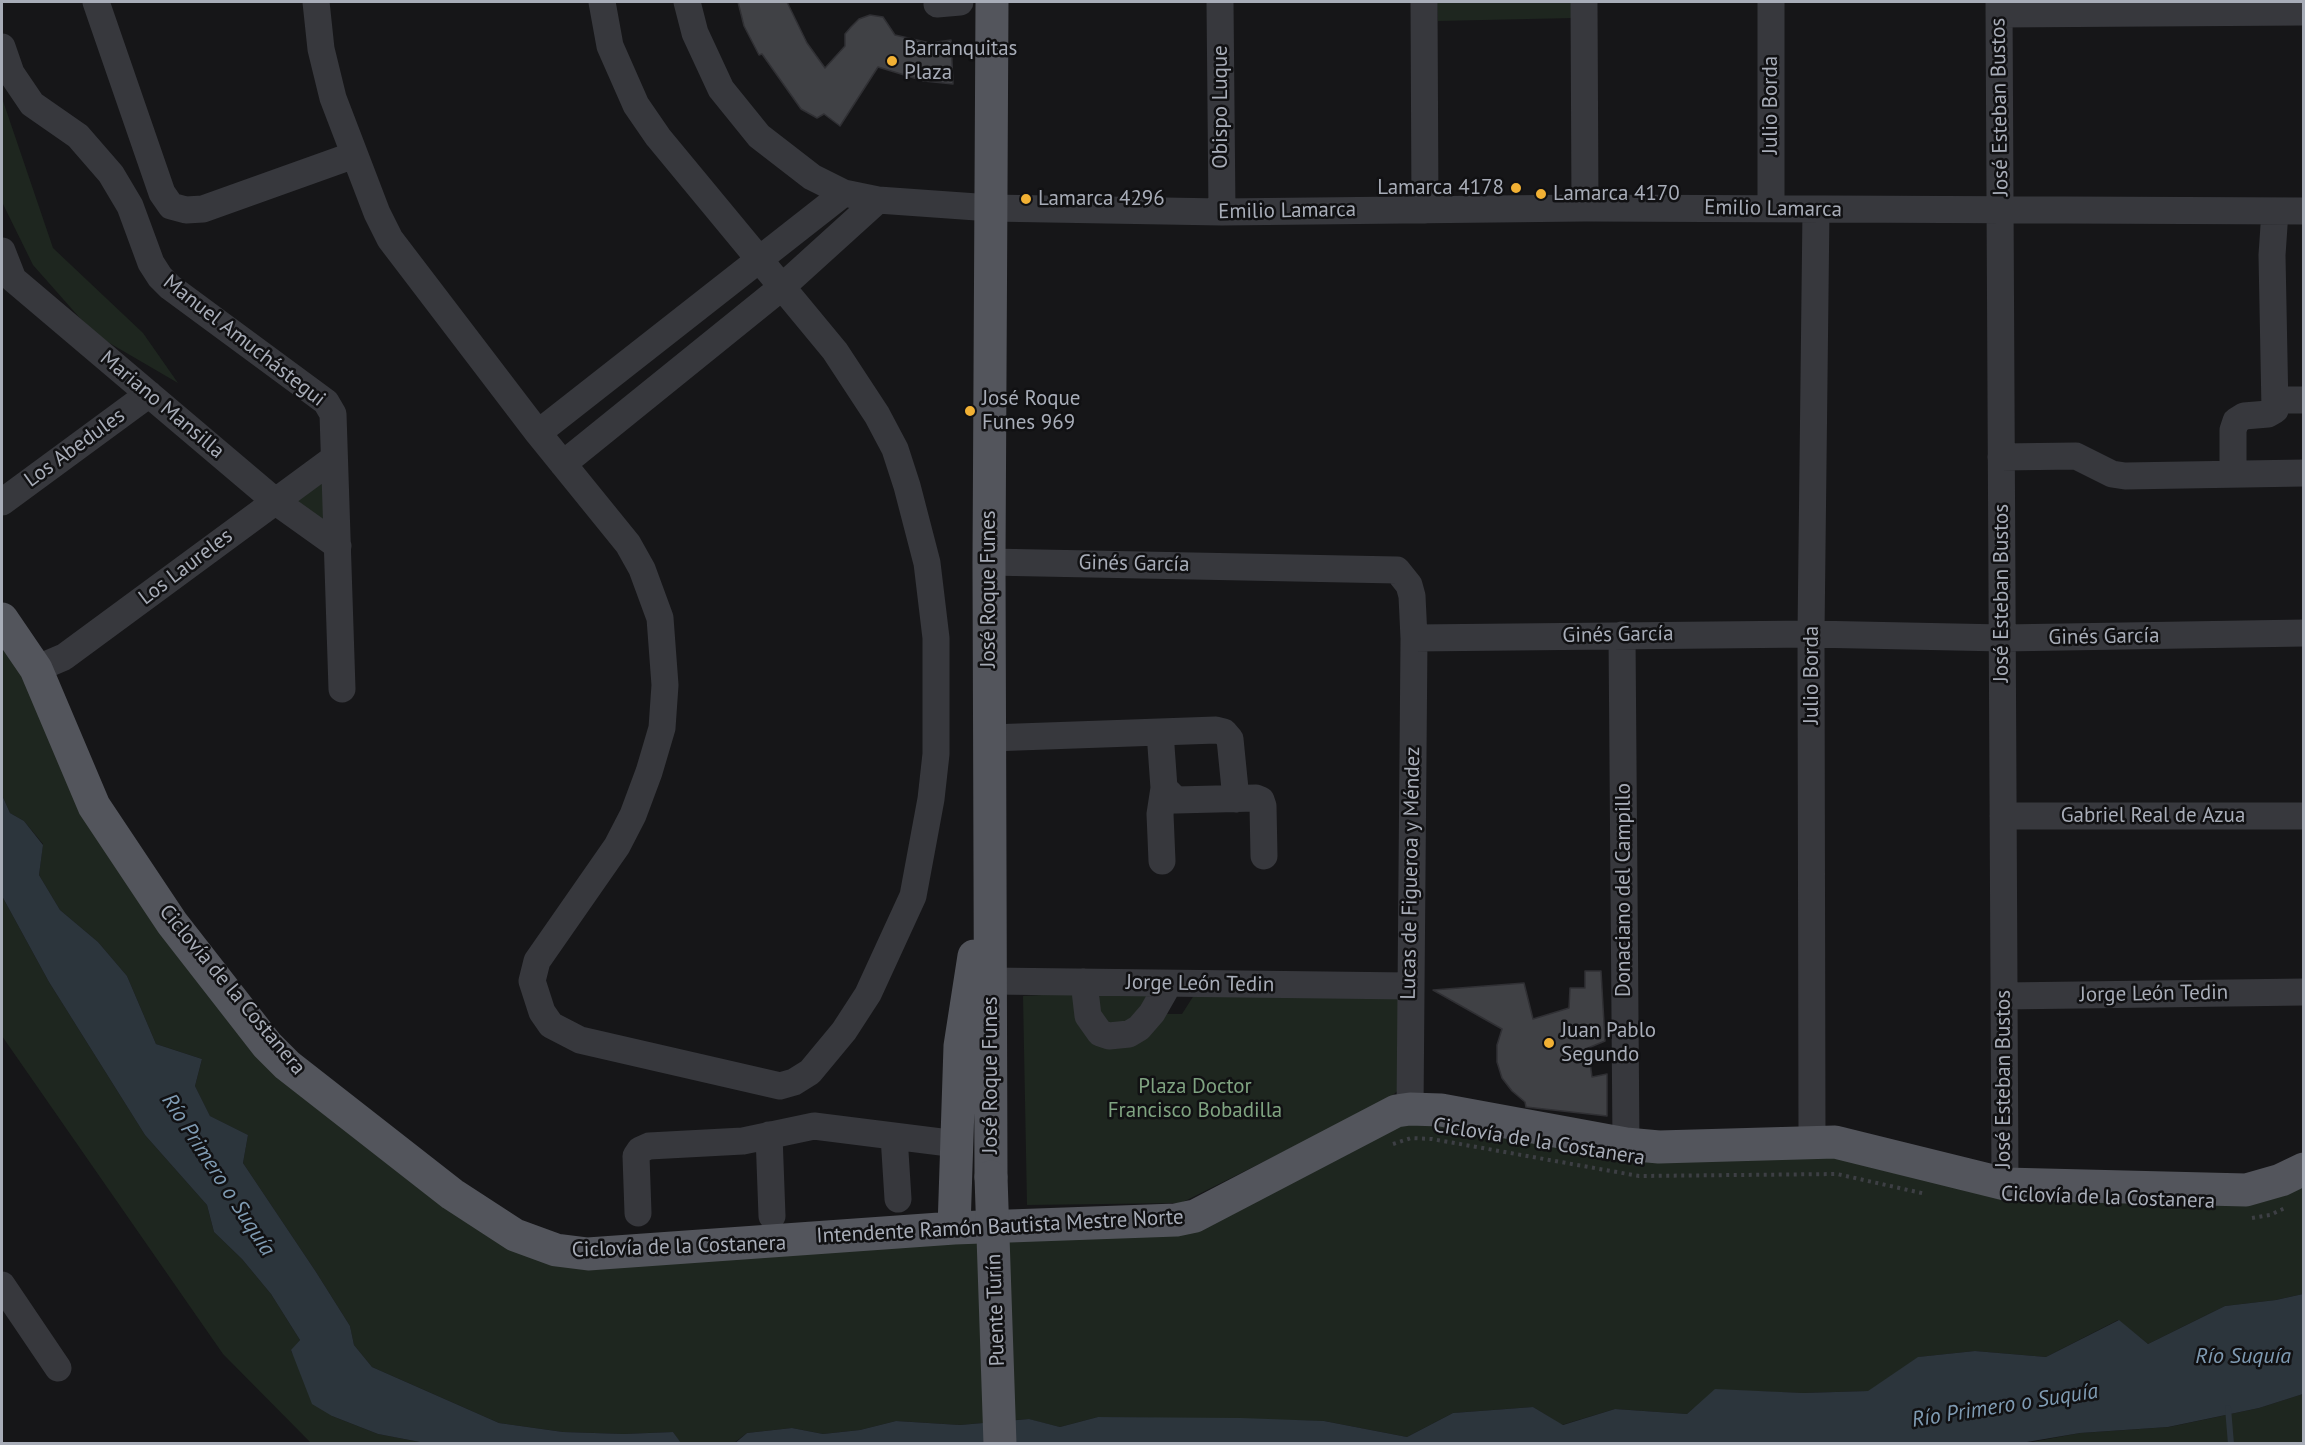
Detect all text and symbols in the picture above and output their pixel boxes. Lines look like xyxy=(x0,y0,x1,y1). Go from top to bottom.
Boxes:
street label: José Esteban Bustos xyxy=(1986,18,2014,196)
place label: Barranquitas Plaza xyxy=(904,36,1017,86)
street label: Obispo Luque xyxy=(1208,45,1234,169)
marker: Barranquitas Plaza xyxy=(885,54,899,68)
street label: Julio Borda xyxy=(1758,56,1784,154)
place label: Lamarca 4178 xyxy=(1377,175,1504,201)
marker: Lamarca 4178 xyxy=(1509,181,1523,195)
place label: Lamarca 4170 xyxy=(1553,181,1680,207)
place label: Lamarca 4296 xyxy=(1038,186,1165,212)
marker: Lamarca 4170 xyxy=(1534,187,1548,201)
marker: Lamarca 4296 xyxy=(1019,192,1033,206)
street label: Emilio Lamarca xyxy=(1704,195,1842,223)
street label: Emilio Lamarca xyxy=(1218,197,1356,225)
street label: Manuel Amuchástegui xyxy=(158,270,330,412)
street label: Mariano Mansilla xyxy=(95,346,229,464)
place label: José Roque Funes 969 xyxy=(982,386,1080,436)
street label: Los Abedules xyxy=(20,403,130,493)
marker: José Roque Funes 969 xyxy=(963,404,977,418)
street label: José Esteban Bustos xyxy=(1989,504,2015,682)
street label: José Roque Funes xyxy=(976,510,1002,668)
street label: Los Laureles xyxy=(134,524,238,610)
street label: Ginés García xyxy=(1078,550,1190,578)
street label: Ginés García xyxy=(1562,621,1674,649)
street label: Ginés García xyxy=(2048,623,2160,651)
street label: Julio Borda xyxy=(1799,626,1825,724)
street label: Lucas de Figueroa y Méndez xyxy=(1396,746,1426,1000)
street label: Donaciano del Campillo xyxy=(1611,783,1637,997)
street label: Gabriel Real de Azua xyxy=(2061,803,2245,829)
street label: Ciclovía de la Costanera xyxy=(153,900,311,1080)
street label: Jorge León Tedin xyxy=(1126,970,1274,998)
street label: Jorge León Tedin xyxy=(2080,980,2228,1008)
street label: José Esteban Bustos xyxy=(1991,990,2017,1168)
street label: José Roque Funes xyxy=(978,996,1004,1154)
place label: Juan Pablo Segundo xyxy=(1561,1018,1656,1068)
marker: Juan Pablo Segundo xyxy=(1542,1036,1556,1050)
park label: Plaza Doctor Francisco Bobadilla xyxy=(1108,1074,1282,1124)
water label: Río Primero o Suquía xyxy=(156,1089,280,1261)
street label: Ciclovía de la Costanera xyxy=(1431,1113,1647,1171)
street label: Ciclovía de la Costanera xyxy=(2000,1182,2216,1214)
street label: Intendente Ramón Bautista Mestre Norte xyxy=(816,1205,1184,1249)
street label: Ciclovía de la Costanera xyxy=(571,1231,787,1263)
street label: Puente Turín xyxy=(981,1253,1011,1367)
water label: Río Suquía xyxy=(2195,1344,2291,1370)
water label: Río Primero o Suquía xyxy=(1910,1378,2100,1434)

